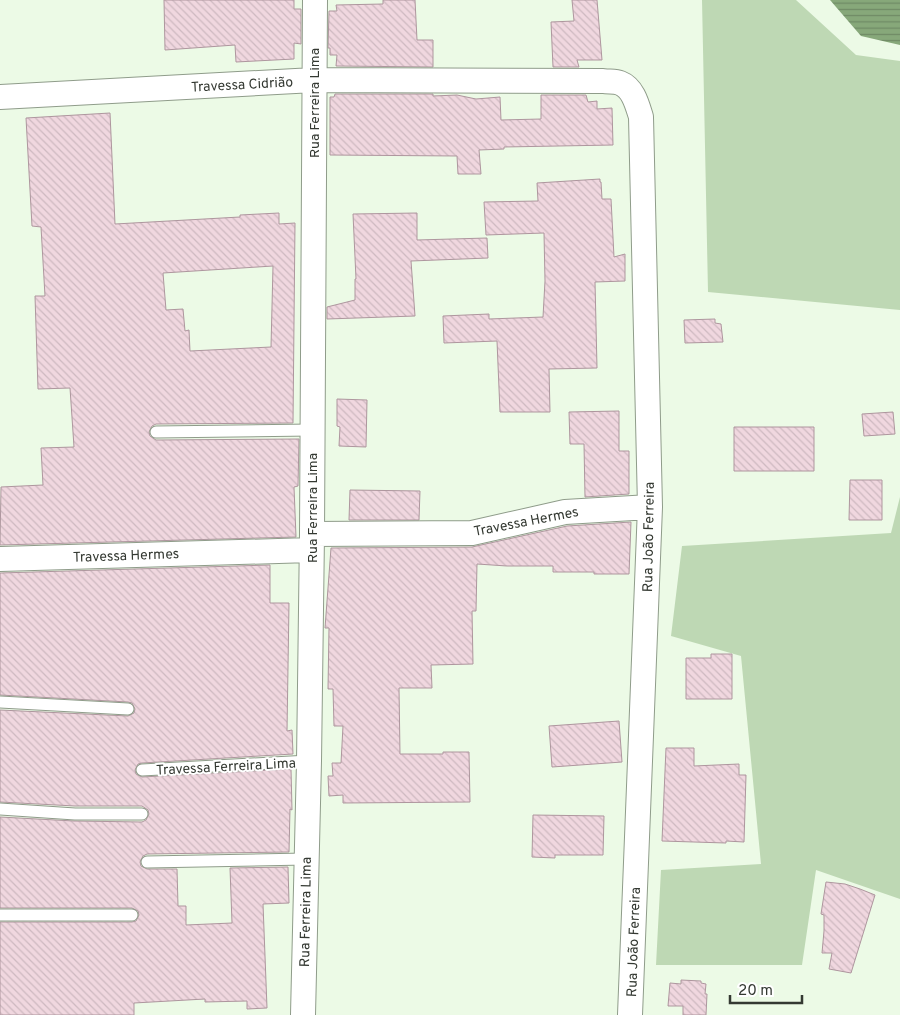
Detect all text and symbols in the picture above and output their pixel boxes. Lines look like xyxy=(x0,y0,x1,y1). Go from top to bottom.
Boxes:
street label: Rua Ferreira Lima xyxy=(307,48,324,158)
street label: Travessa Cidrião xyxy=(191,74,294,97)
street label: Rua Ferreira Lima xyxy=(305,453,322,563)
street label: Rua João Ferreira xyxy=(640,482,659,592)
street label: Travessa Hermes xyxy=(472,504,580,541)
street label: Travessa Hermes xyxy=(73,546,180,567)
street label: Travessa Ferreira Lima xyxy=(156,755,296,780)
street label: Rua Ferreira Lima xyxy=(297,857,316,967)
street label: Rua João Ferreira xyxy=(624,887,645,997)
scale bar xyxy=(730,972,802,1004)
text: 20 m xyxy=(738,982,773,1001)

